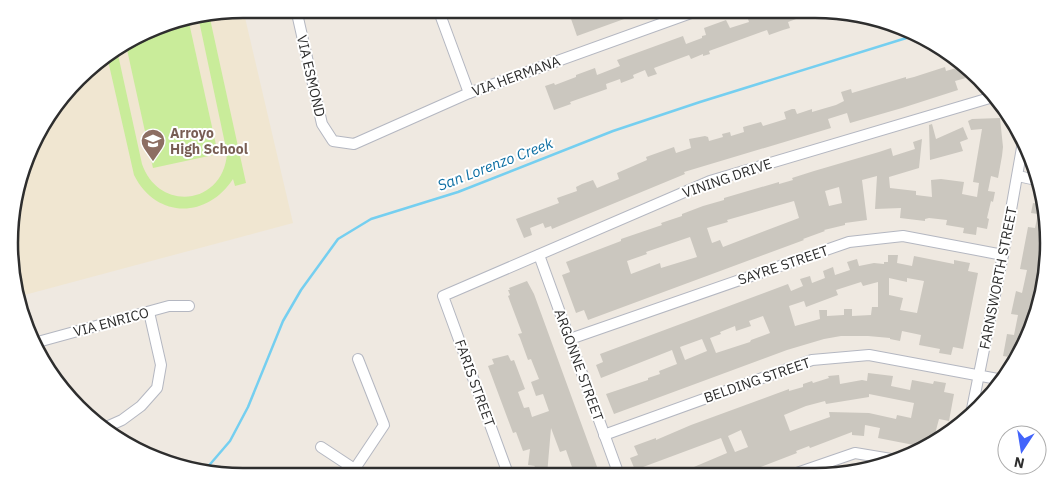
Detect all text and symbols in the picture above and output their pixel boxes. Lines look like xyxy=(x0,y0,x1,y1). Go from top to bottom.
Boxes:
street label: VIA ESMOND xyxy=(293,33,329,119)
street label: VIA HERMANA xyxy=(469,52,563,100)
place label: Arroyo High School xyxy=(170,124,248,158)
school or university icon: Arroyo High School xyxy=(140,128,166,162)
water label: San Lorenzo Creek xyxy=(435,133,556,195)
street label: VINING DRIVE xyxy=(680,154,774,202)
street label: FARNSWORTH STREET xyxy=(975,205,1021,351)
street label: SAYRE STREET xyxy=(735,241,831,289)
street label: VIA ENRICO xyxy=(71,303,151,341)
street label: ARGONNE STREET xyxy=(550,307,608,423)
street label: FARIS STREET xyxy=(451,337,499,429)
street label: BELDING STREET xyxy=(701,353,813,407)
north arrow xyxy=(997,425,1047,475)
text: N xyxy=(1012,453,1026,473)

